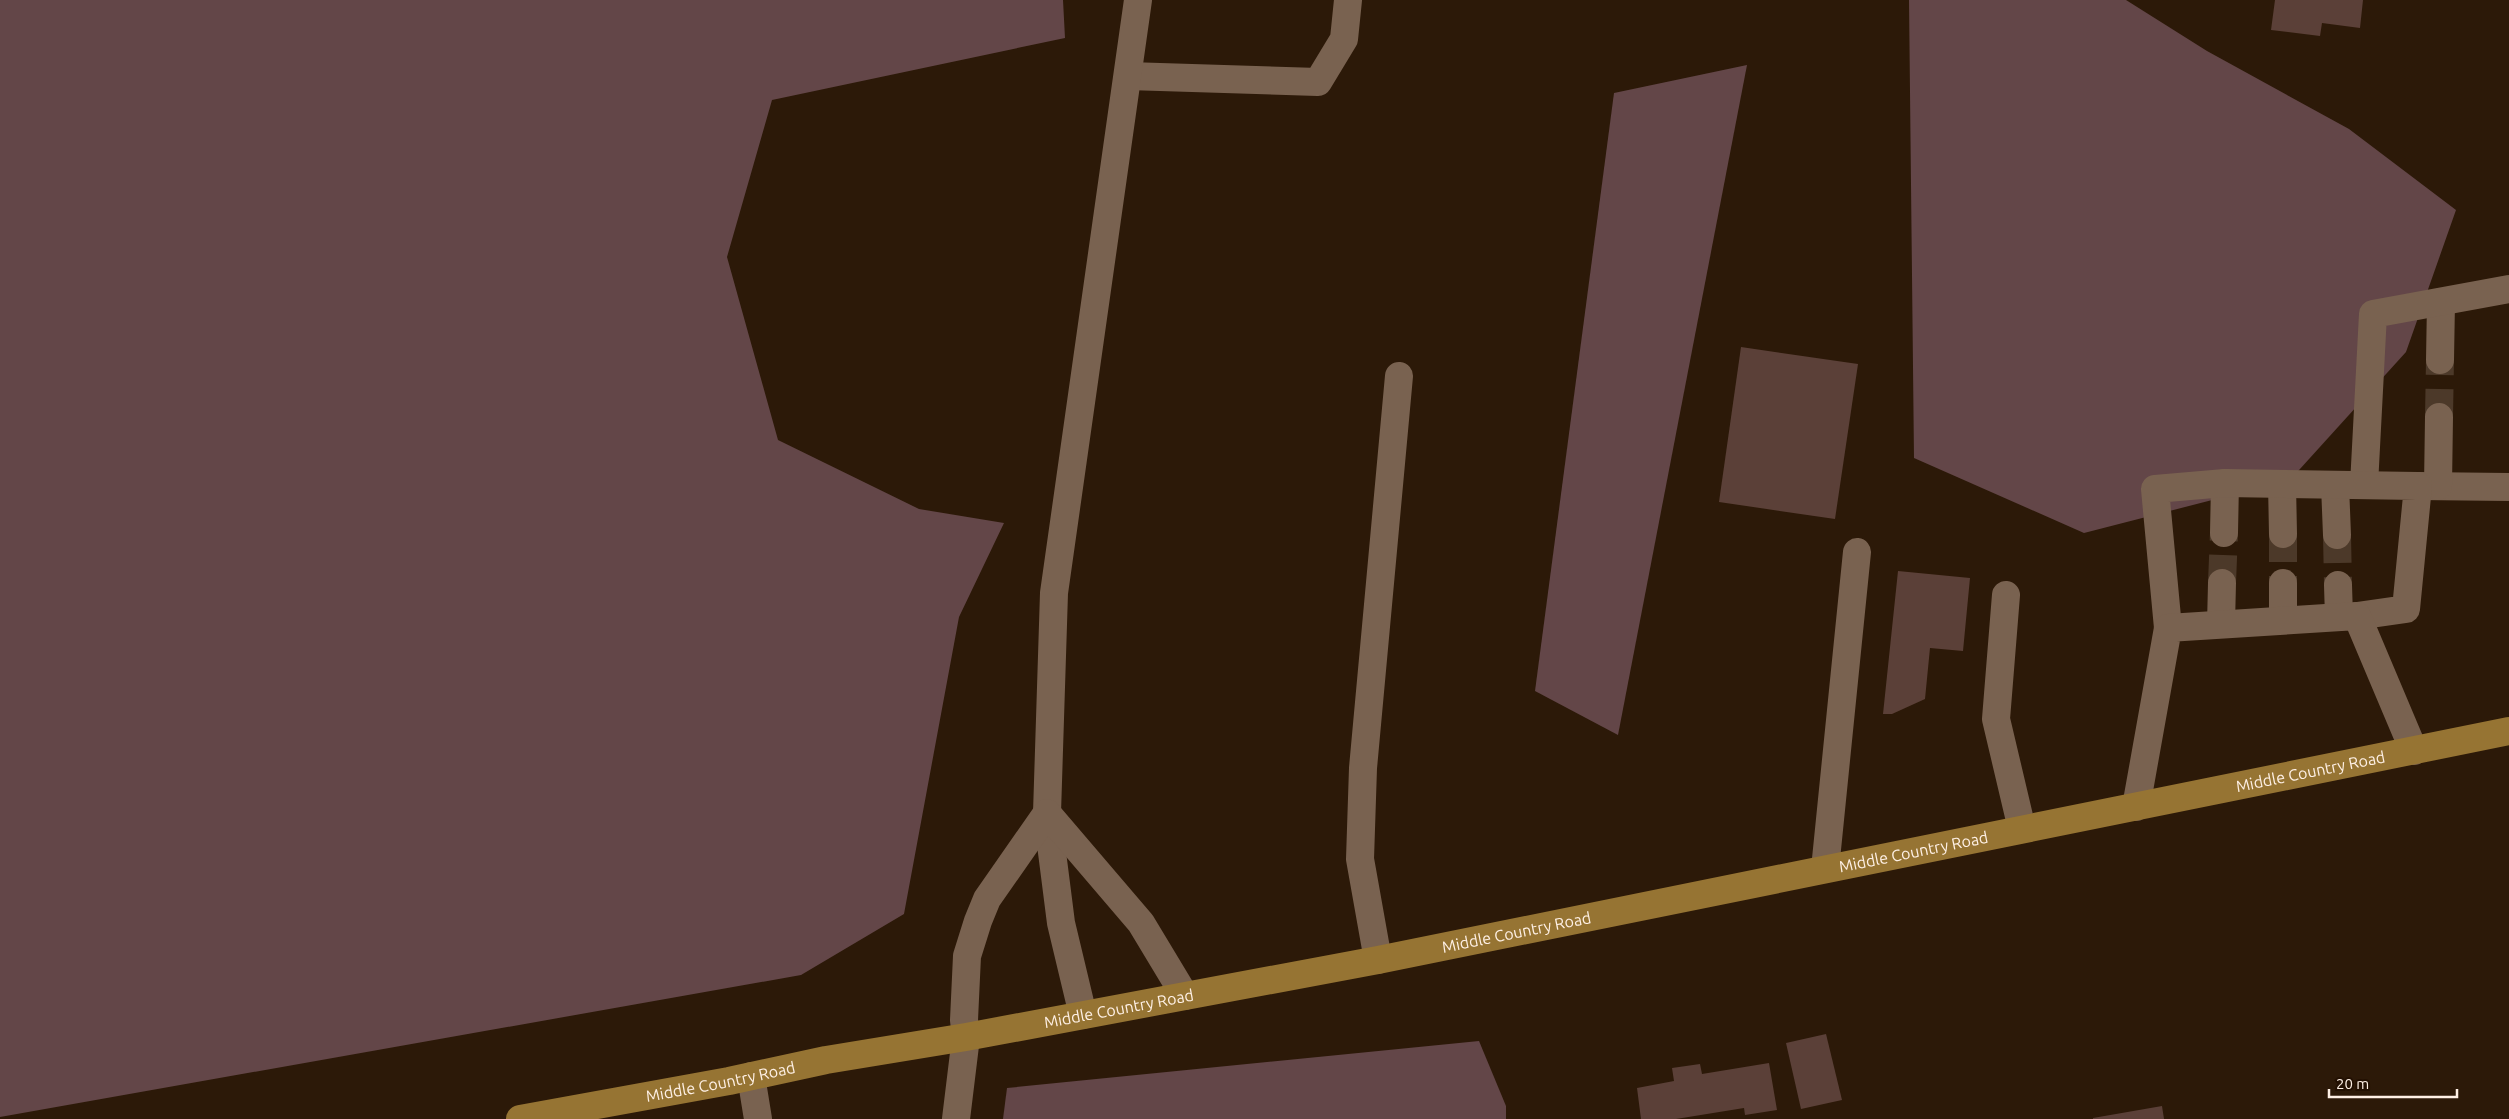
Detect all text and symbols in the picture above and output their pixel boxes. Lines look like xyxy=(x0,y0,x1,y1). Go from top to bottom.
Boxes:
street label: Middle Country Road xyxy=(2234,747,2387,795)
street label: Middle Country Road xyxy=(1837,828,1990,875)
street label: Middle Country Road xyxy=(1440,908,1593,956)
street label: Middle Country Road xyxy=(1043,986,1195,1031)
street label: Middle Country Road xyxy=(644,1058,797,1105)
scale bar xyxy=(2329,1066,2456,1098)
text: 20 m xyxy=(2336,1075,2369,1092)

